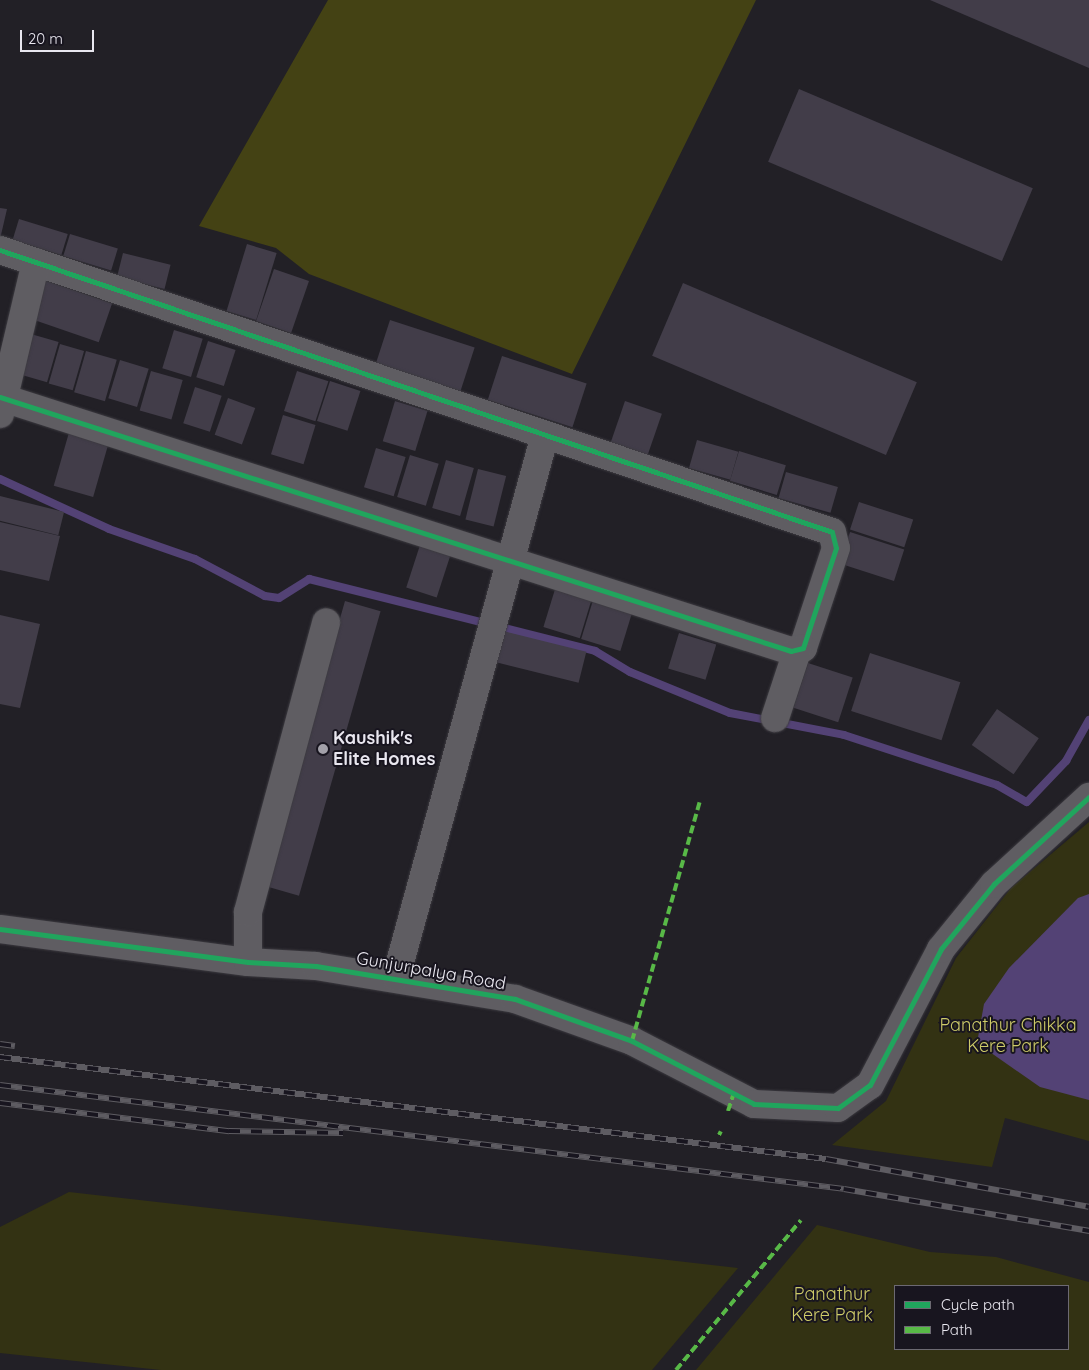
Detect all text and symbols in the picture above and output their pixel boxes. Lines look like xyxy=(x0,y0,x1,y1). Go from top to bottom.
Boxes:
scale bar xyxy=(22,20,96,52)
text: 20 m xyxy=(28,29,63,48)
place label: Kaushik's Elite Homes xyxy=(333,728,435,771)
marker: Kaushik's Elite Homes xyxy=(317,743,329,755)
street label: Gunjurpalya Road xyxy=(354,947,508,995)
park label: Panathur Chikka Kere Park xyxy=(939,1015,1077,1058)
park label: Panathur Kere Park xyxy=(791,1284,873,1326)
legend xyxy=(894,1285,1069,1350)
text: Cycle path xyxy=(941,1295,1015,1314)
text: Path xyxy=(941,1320,973,1339)

